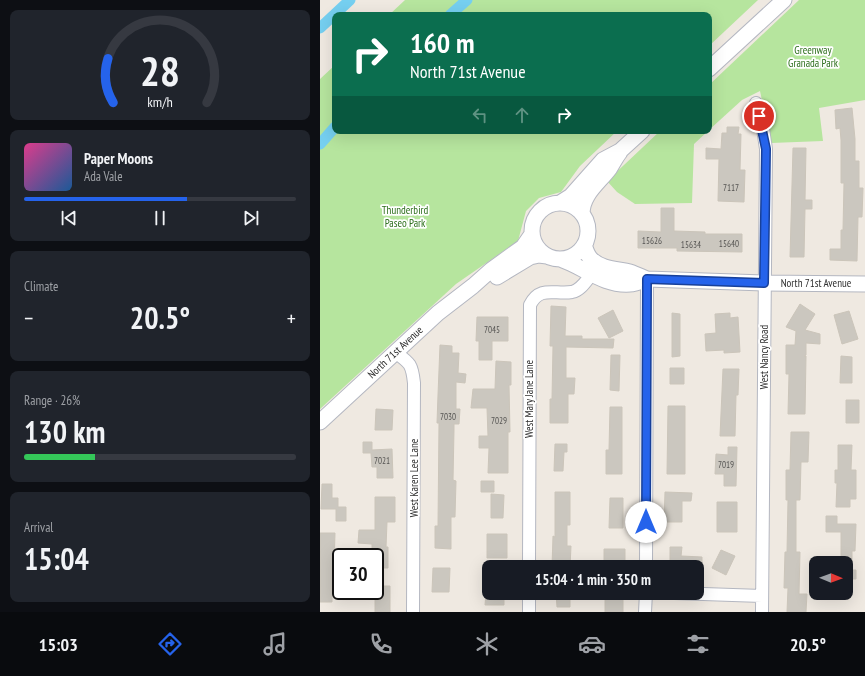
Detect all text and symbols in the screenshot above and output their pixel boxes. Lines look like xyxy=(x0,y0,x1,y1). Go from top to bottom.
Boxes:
text: 160 m xyxy=(410,24,474,61)
icon: right xyxy=(344,28,396,80)
park label: Greenway Granada Park xyxy=(788,43,839,70)
text: 28 xyxy=(140,44,180,97)
text: North 71st Avenue xyxy=(410,60,526,83)
text: km/h xyxy=(147,92,173,111)
pin xyxy=(742,99,776,133)
icon: left xyxy=(469,104,491,126)
icon: ahead xyxy=(511,104,533,126)
icon: right xyxy=(553,104,575,126)
icon: arrive xyxy=(748,105,770,127)
text: Paper Moons xyxy=(84,149,153,168)
text: Ada Vale xyxy=(84,168,123,185)
house number: 7117 xyxy=(723,182,739,193)
park label: Thunderbird Paseo Park xyxy=(382,203,429,230)
icon: previous xyxy=(58,207,80,229)
icon: pause xyxy=(149,207,171,229)
icon: next xyxy=(240,207,262,229)
house number: 15626 xyxy=(642,235,662,246)
house number: 15640 xyxy=(719,238,739,249)
house number: 15634 xyxy=(681,239,701,250)
street label: North 71st Avenue xyxy=(781,276,852,290)
text: Climate xyxy=(24,278,58,295)
text: 20.5° xyxy=(130,298,190,337)
text: − xyxy=(24,304,33,332)
text: + xyxy=(287,304,296,332)
street label: North 71st Avenue xyxy=(364,322,426,381)
house number: 7045 xyxy=(484,324,500,335)
street label: West Nancy Road xyxy=(757,325,771,389)
street label: West Mary Jane Lane xyxy=(522,359,536,438)
text: Range · 26% xyxy=(24,392,80,409)
house number: 7030 xyxy=(440,411,456,422)
text: 130 km xyxy=(24,412,105,451)
house number: 7029 xyxy=(491,415,507,426)
street label: West Karen Lee Lane xyxy=(407,438,421,517)
house number: 7021 xyxy=(374,455,390,466)
house number: 7019 xyxy=(718,459,734,470)
position arrow xyxy=(625,501,667,543)
text: Arrival xyxy=(24,519,53,536)
text: 15:04 xyxy=(24,539,89,578)
speed limit sign: 30 xyxy=(332,548,384,600)
north arrow xyxy=(809,556,853,600)
map controls xyxy=(809,556,853,600)
text: 15:04 · 1 min · 350 m xyxy=(535,570,651,589)
icon: directions xyxy=(156,630,184,658)
icon: music xyxy=(261,630,289,658)
icon: phone xyxy=(367,630,395,658)
icon: climate xyxy=(473,630,501,658)
icon: car xyxy=(578,630,606,658)
icon: filters xyxy=(684,630,712,658)
text: 15:03 xyxy=(39,633,78,656)
text: 20.5° xyxy=(790,633,826,656)

